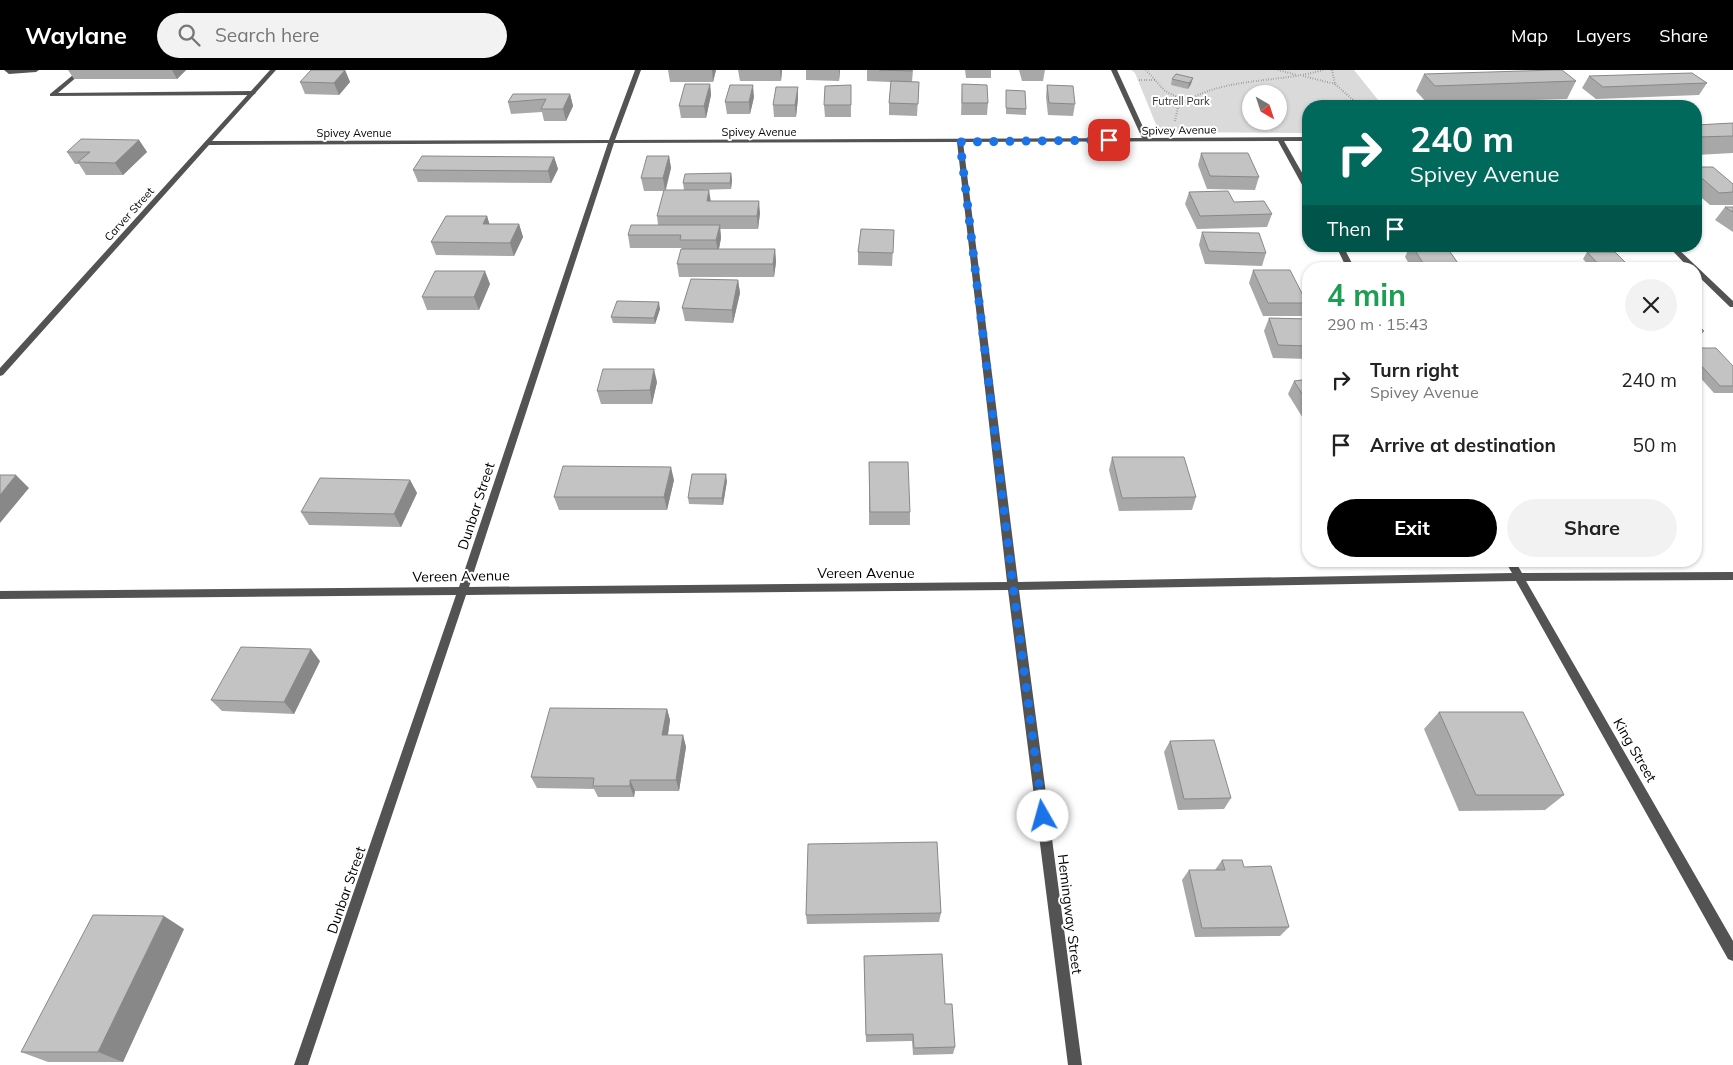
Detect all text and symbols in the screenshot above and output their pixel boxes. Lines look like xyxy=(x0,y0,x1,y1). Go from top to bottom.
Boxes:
search box xyxy=(157,13,507,58)
text: Waylane xyxy=(25,20,127,50)
icon: search xyxy=(175,21,203,49)
text: Search here xyxy=(215,23,319,47)
text: Map xyxy=(1511,24,1548,47)
text: Layers xyxy=(1576,24,1631,47)
text: Share xyxy=(1659,24,1708,47)
north arrow xyxy=(1242,85,1288,130)
map controls xyxy=(1242,85,1287,130)
park label: Futrell Park xyxy=(1152,94,1210,108)
text: 240 m xyxy=(1410,117,1514,161)
pin xyxy=(1088,119,1130,161)
icon: right xyxy=(1327,120,1392,185)
street label: Spivey Avenue xyxy=(1141,122,1217,138)
street label: Spivey Avenue xyxy=(722,125,796,139)
street label: Spivey Avenue xyxy=(317,126,391,140)
icon: arrive xyxy=(1095,126,1123,154)
text: Spivey Avenue xyxy=(1410,160,1560,188)
street label: Carver Street xyxy=(101,184,157,244)
icon: arrive xyxy=(1381,215,1409,243)
text: Then xyxy=(1327,217,1371,241)
text: 4 min xyxy=(1327,276,1406,314)
button: close xyxy=(1625,279,1677,331)
text: 290 m · 15:43 xyxy=(1327,314,1428,334)
text: Turn right xyxy=(1370,358,1459,382)
icon: right xyxy=(1327,366,1355,394)
text: 240 m xyxy=(1621,368,1677,392)
text: Spivey Avenue xyxy=(1370,382,1479,402)
icon: arrive xyxy=(1327,431,1355,459)
text: Arrive at destination xyxy=(1370,433,1556,457)
text: 50 m xyxy=(1633,433,1677,457)
street label: Dunbar Street xyxy=(453,460,499,552)
button: Exit xyxy=(1327,499,1497,557)
button: Share xyxy=(1507,499,1677,557)
street label: Vereen Avenue xyxy=(817,564,915,582)
street label: Vereen Avenue xyxy=(412,566,510,586)
street label: King Street xyxy=(1609,715,1661,785)
position arrow xyxy=(1016,789,1068,841)
street label: Dunbar Street xyxy=(323,844,369,936)
street label: Hemingway Street xyxy=(1054,853,1086,975)

